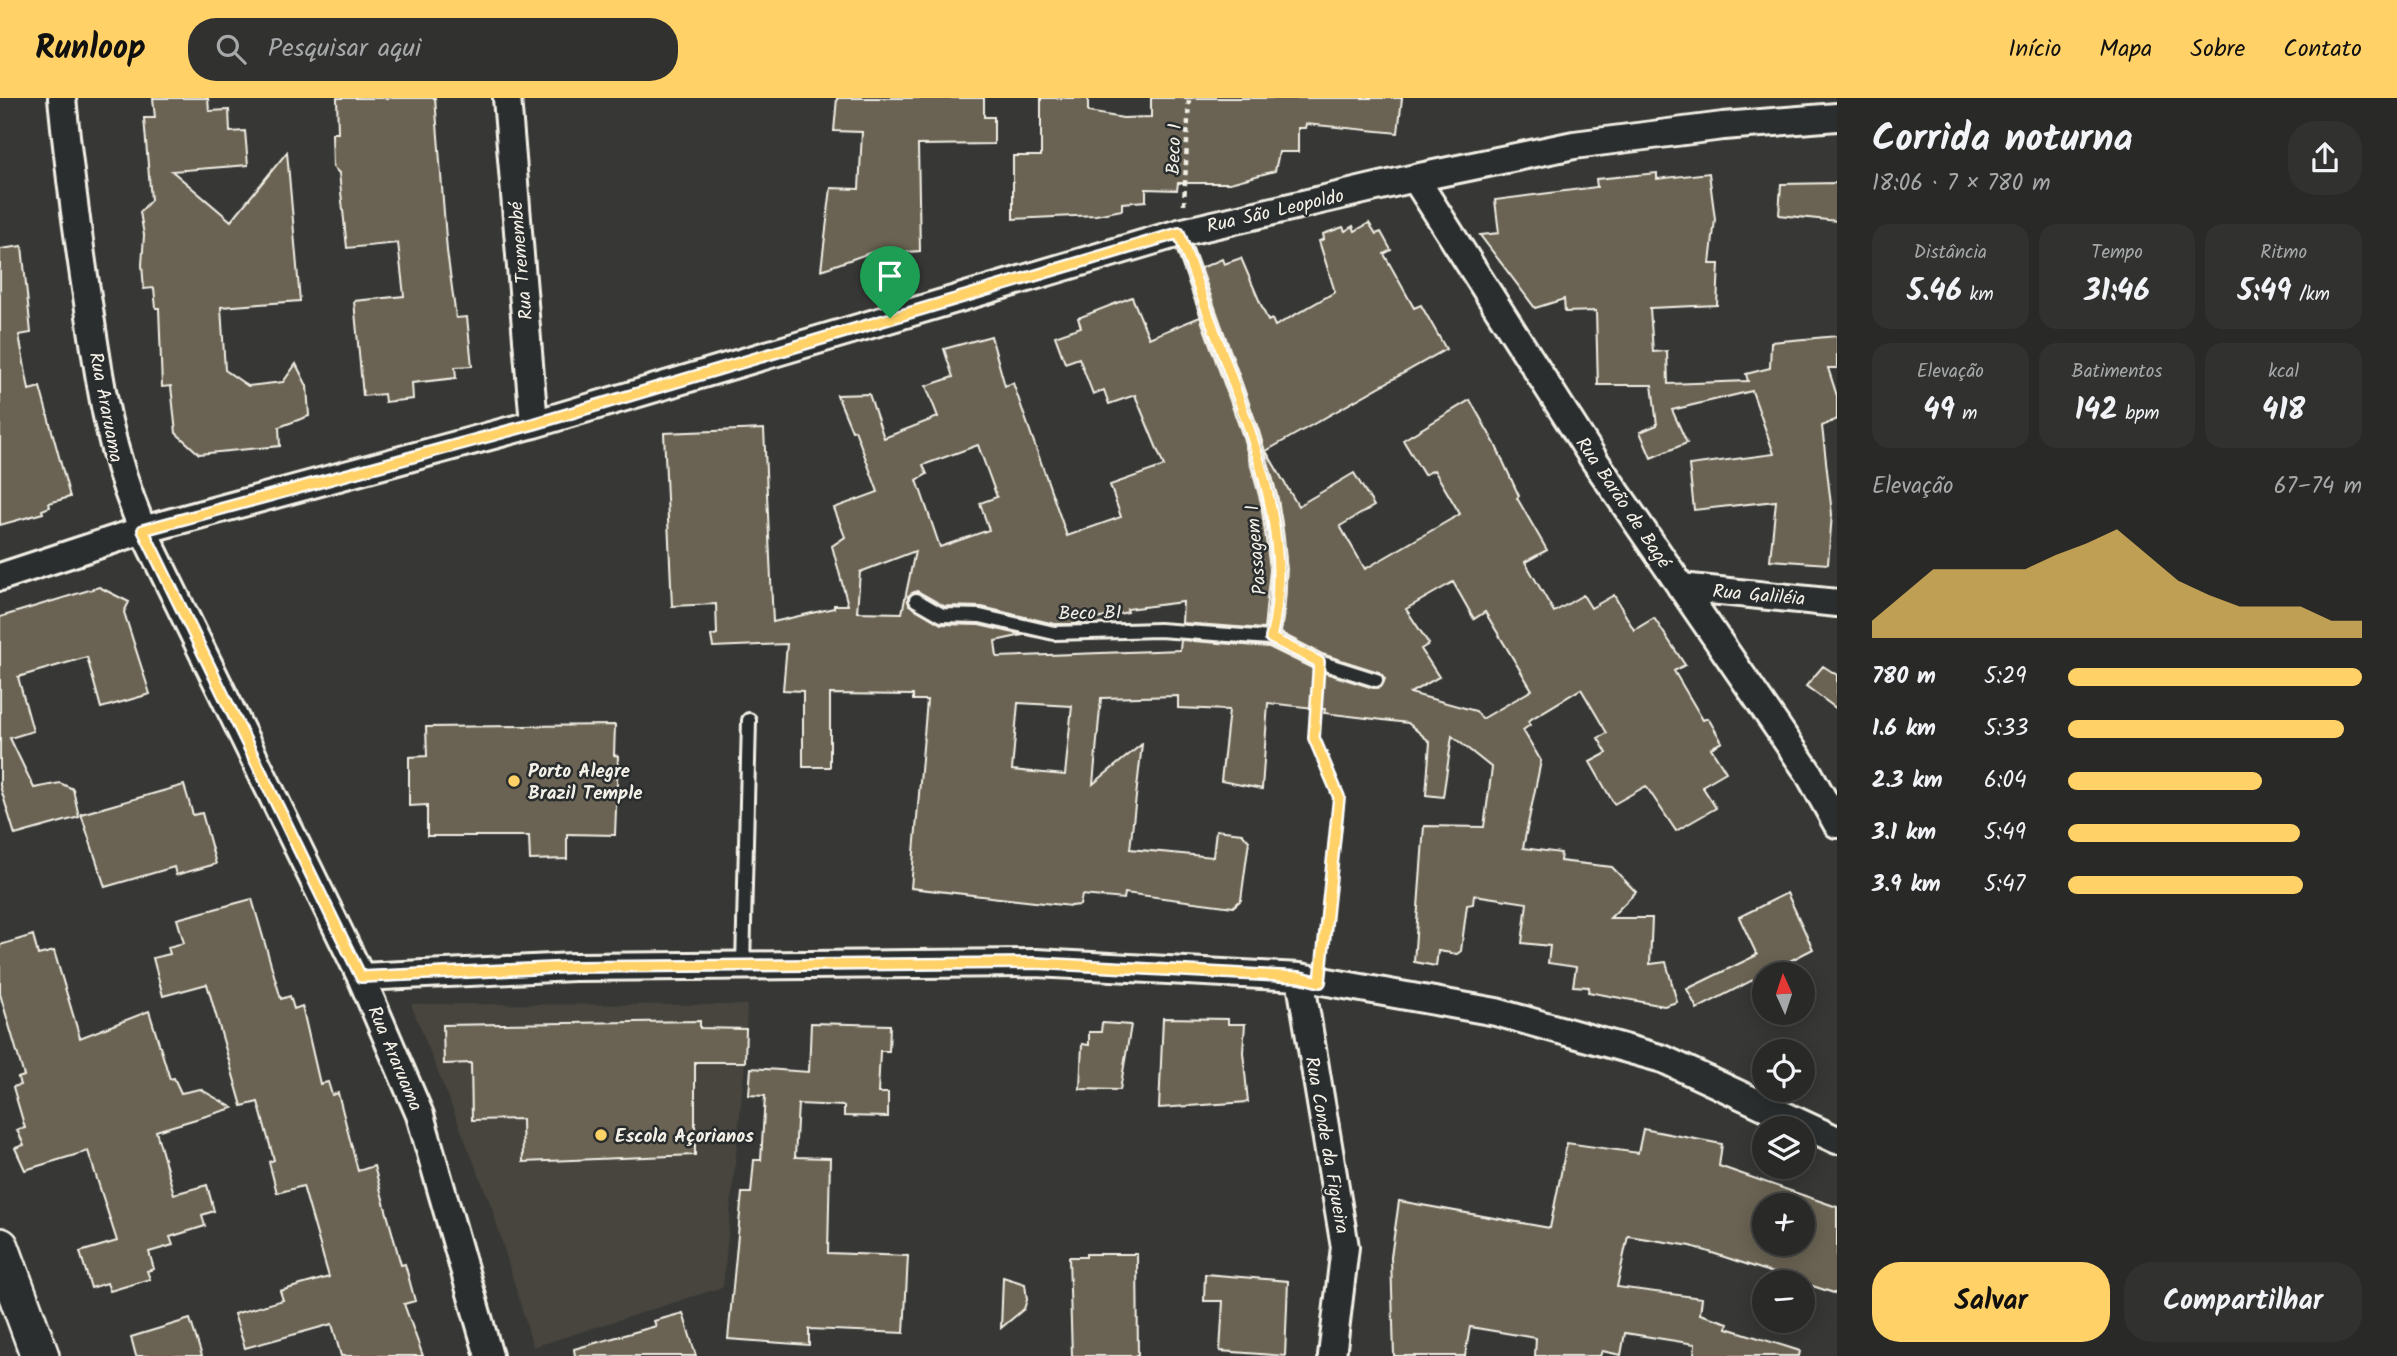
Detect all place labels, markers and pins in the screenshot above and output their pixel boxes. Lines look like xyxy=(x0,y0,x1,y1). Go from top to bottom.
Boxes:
pin xyxy=(860,246,920,318)
place label: Porto Alegre Brazil Temple xyxy=(528,757,643,809)
marker: Porto Alegre Brazil Temple xyxy=(506,773,522,789)
place label: Escola Açorianos xyxy=(615,1122,754,1152)
marker: Escola Açorianos xyxy=(593,1127,609,1143)

